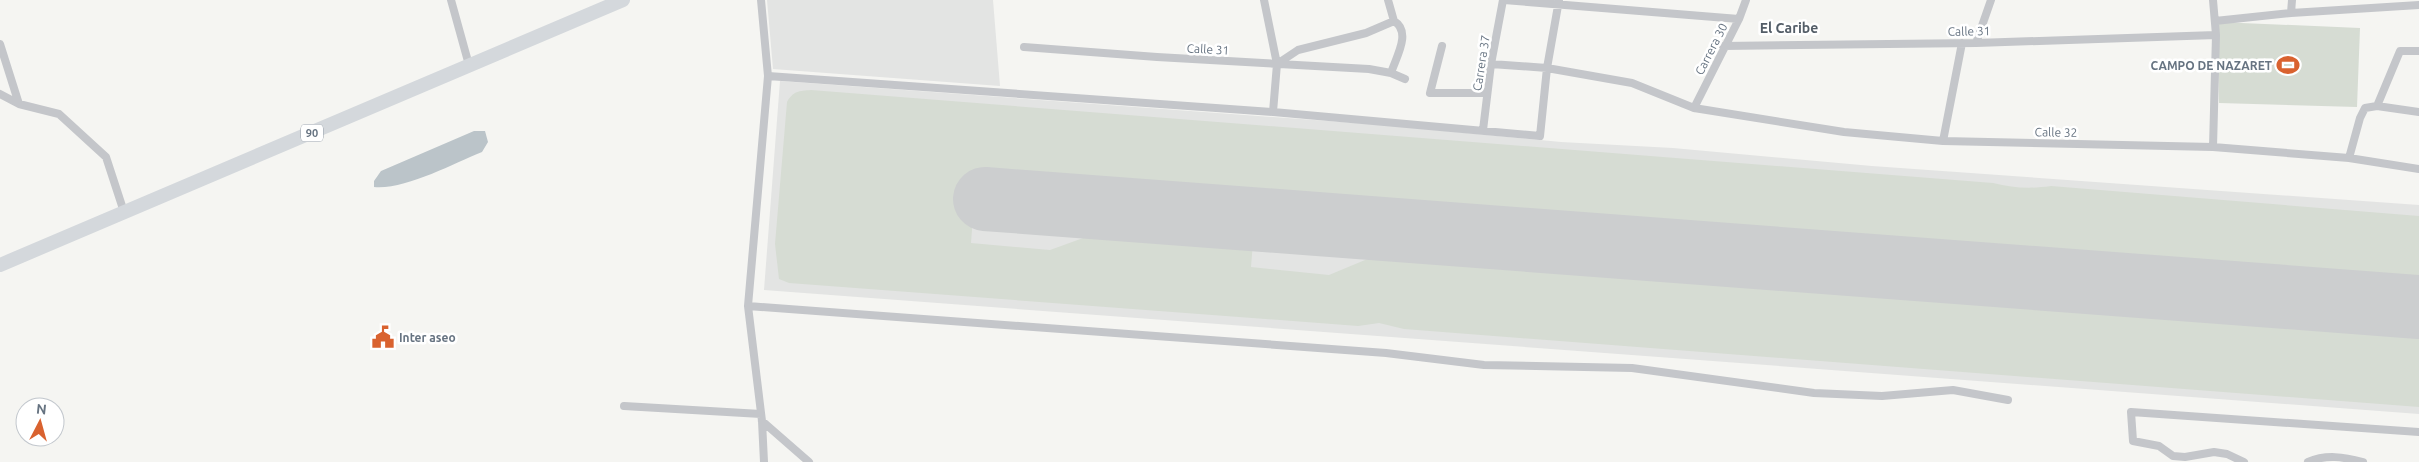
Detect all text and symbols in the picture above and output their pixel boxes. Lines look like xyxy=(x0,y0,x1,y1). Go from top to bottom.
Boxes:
district label: El Caribe xyxy=(1760,20,1818,36)
street label: Carrera 30 xyxy=(1692,21,1730,77)
street label: Calle 31 xyxy=(1948,24,1990,38)
street label: Carrera 37 xyxy=(1470,34,1492,92)
street label: Calle 31 xyxy=(1186,41,1230,57)
sports icon: CAMPO DE NAZARET xyxy=(2275,52,2301,78)
place label: CAMPO DE NAZARET xyxy=(2151,59,2272,72)
road number: 90 xyxy=(301,125,323,142)
street label: Calle 32 xyxy=(2035,125,2077,139)
public building icon: Inter aseo xyxy=(370,324,396,350)
place label: Inter aseo xyxy=(399,331,456,344)
north arrow xyxy=(15,397,65,447)
text: N xyxy=(35,401,47,418)

